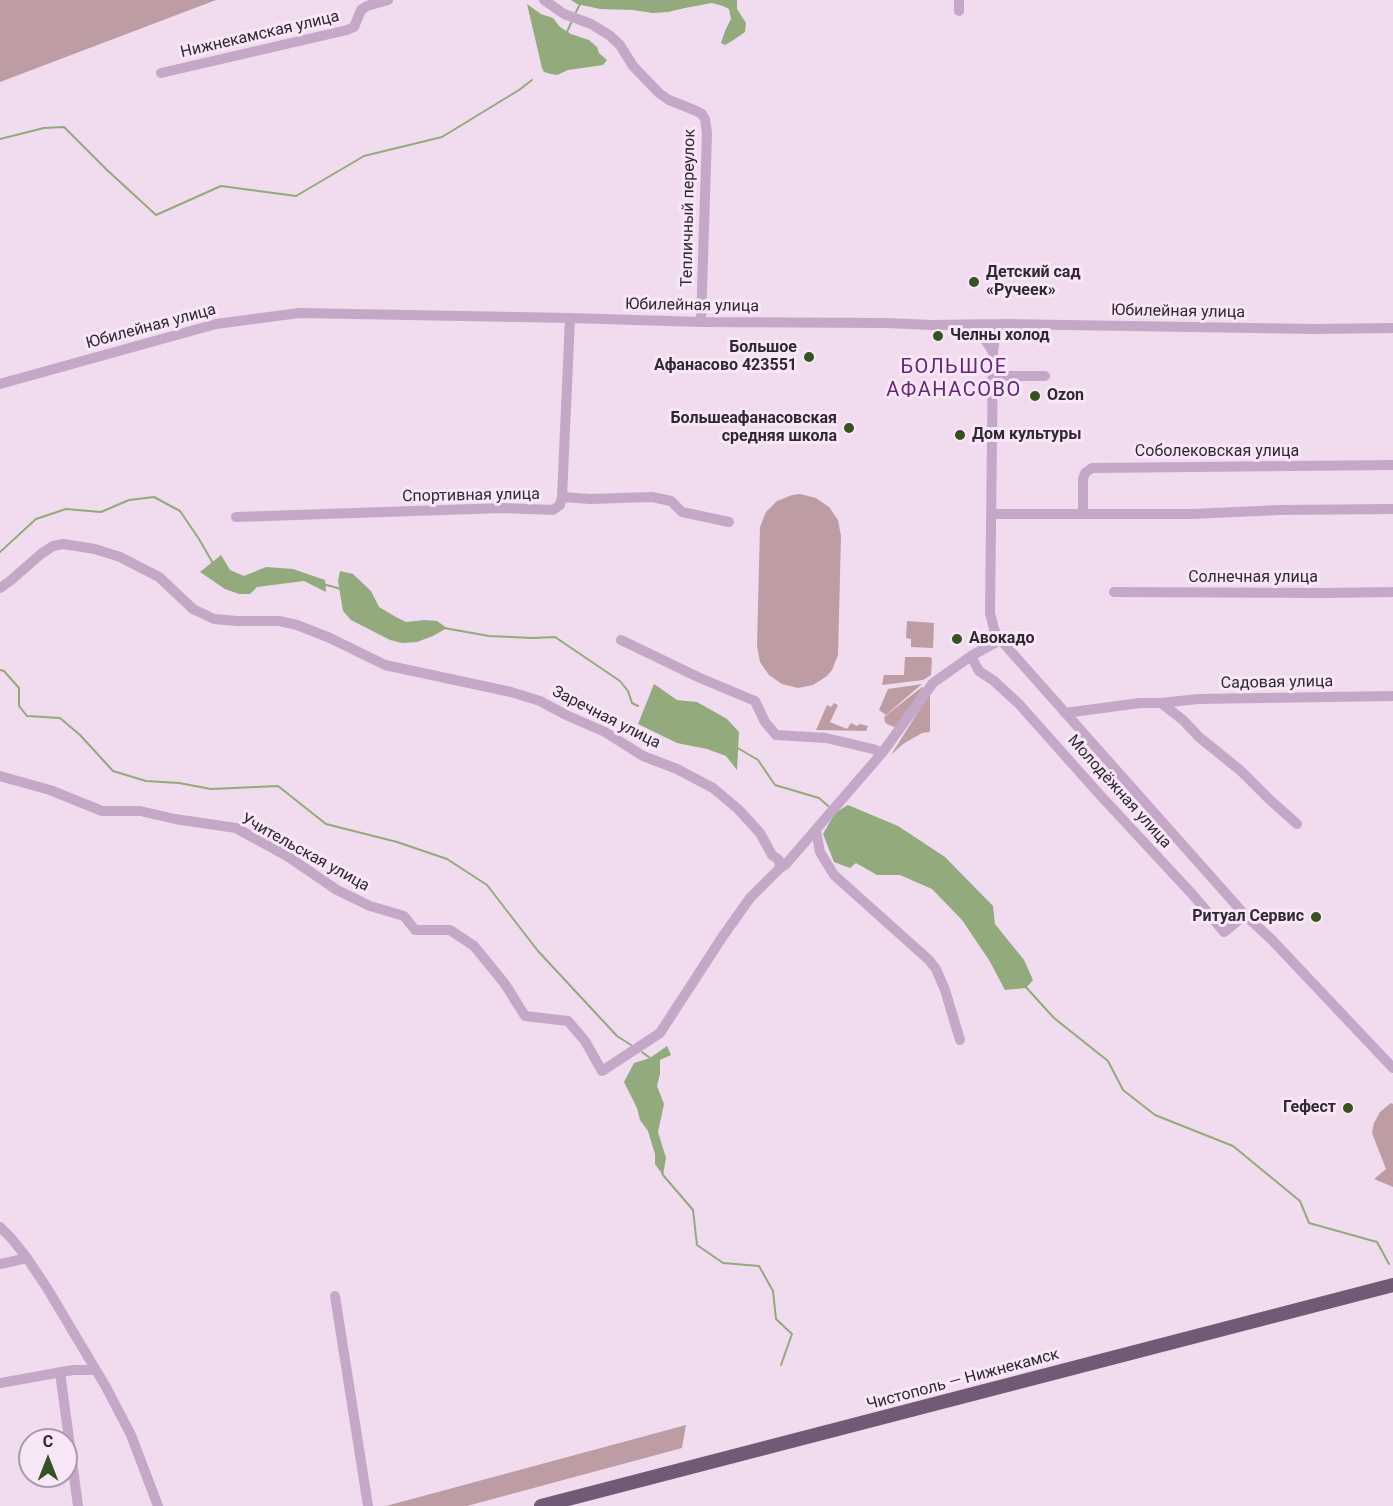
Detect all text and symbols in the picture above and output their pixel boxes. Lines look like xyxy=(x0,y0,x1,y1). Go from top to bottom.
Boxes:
street label: Нижнекамская улица xyxy=(179,7,341,63)
street label: Тепличный переулок xyxy=(678,129,700,287)
place label: Детский сад «Ручеек» xyxy=(986,263,1081,301)
marker: Детский сад «Ручеек» xyxy=(967,275,981,289)
street label: Юбилейная улица xyxy=(625,295,759,317)
street label: Юбилейная улица xyxy=(84,300,218,354)
street label: Юбилейная улица xyxy=(1111,301,1245,323)
place label: Челны холод xyxy=(950,326,1050,346)
marker: Челны холод xyxy=(931,329,945,343)
place label: Большое Афанасово 423551 xyxy=(654,338,797,376)
marker: Большое Афанасово 423551 xyxy=(802,350,816,364)
district label: БОЛЬШОЕ АФАНАСОВО xyxy=(886,356,1022,403)
place label: Ozon xyxy=(1047,386,1084,406)
marker: Ozon xyxy=(1028,389,1042,403)
place label: Большеафанасовская средняя школа xyxy=(670,409,837,447)
marker: Большеафанасовская средняя школа xyxy=(842,421,856,435)
place label: Дом культуры xyxy=(972,425,1081,445)
marker: Дом культуры xyxy=(953,428,967,442)
street label: Соболековская улица xyxy=(1135,442,1299,462)
street label: Спортивная улица xyxy=(402,485,540,507)
street label: Солнечная улица xyxy=(1188,568,1318,588)
place label: Авокадо xyxy=(969,629,1035,649)
marker: Авокадо xyxy=(950,632,964,646)
street label: Садовая улица xyxy=(1221,672,1333,694)
street label: Заречная улица xyxy=(549,682,663,754)
street label: Молодёжная улица xyxy=(1063,731,1175,853)
street label: Учительская улица xyxy=(237,810,373,896)
place label: Ритуал Сервис xyxy=(1192,907,1304,927)
marker: Ритуал Сервис xyxy=(1309,910,1323,924)
place label: Гефест xyxy=(1283,1098,1336,1118)
marker: Гефест xyxy=(1341,1101,1355,1115)
street label: Чистополь — Нижнекамск xyxy=(865,1345,1061,1415)
north arrow xyxy=(18,1428,78,1488)
text: С xyxy=(43,1432,53,1451)

